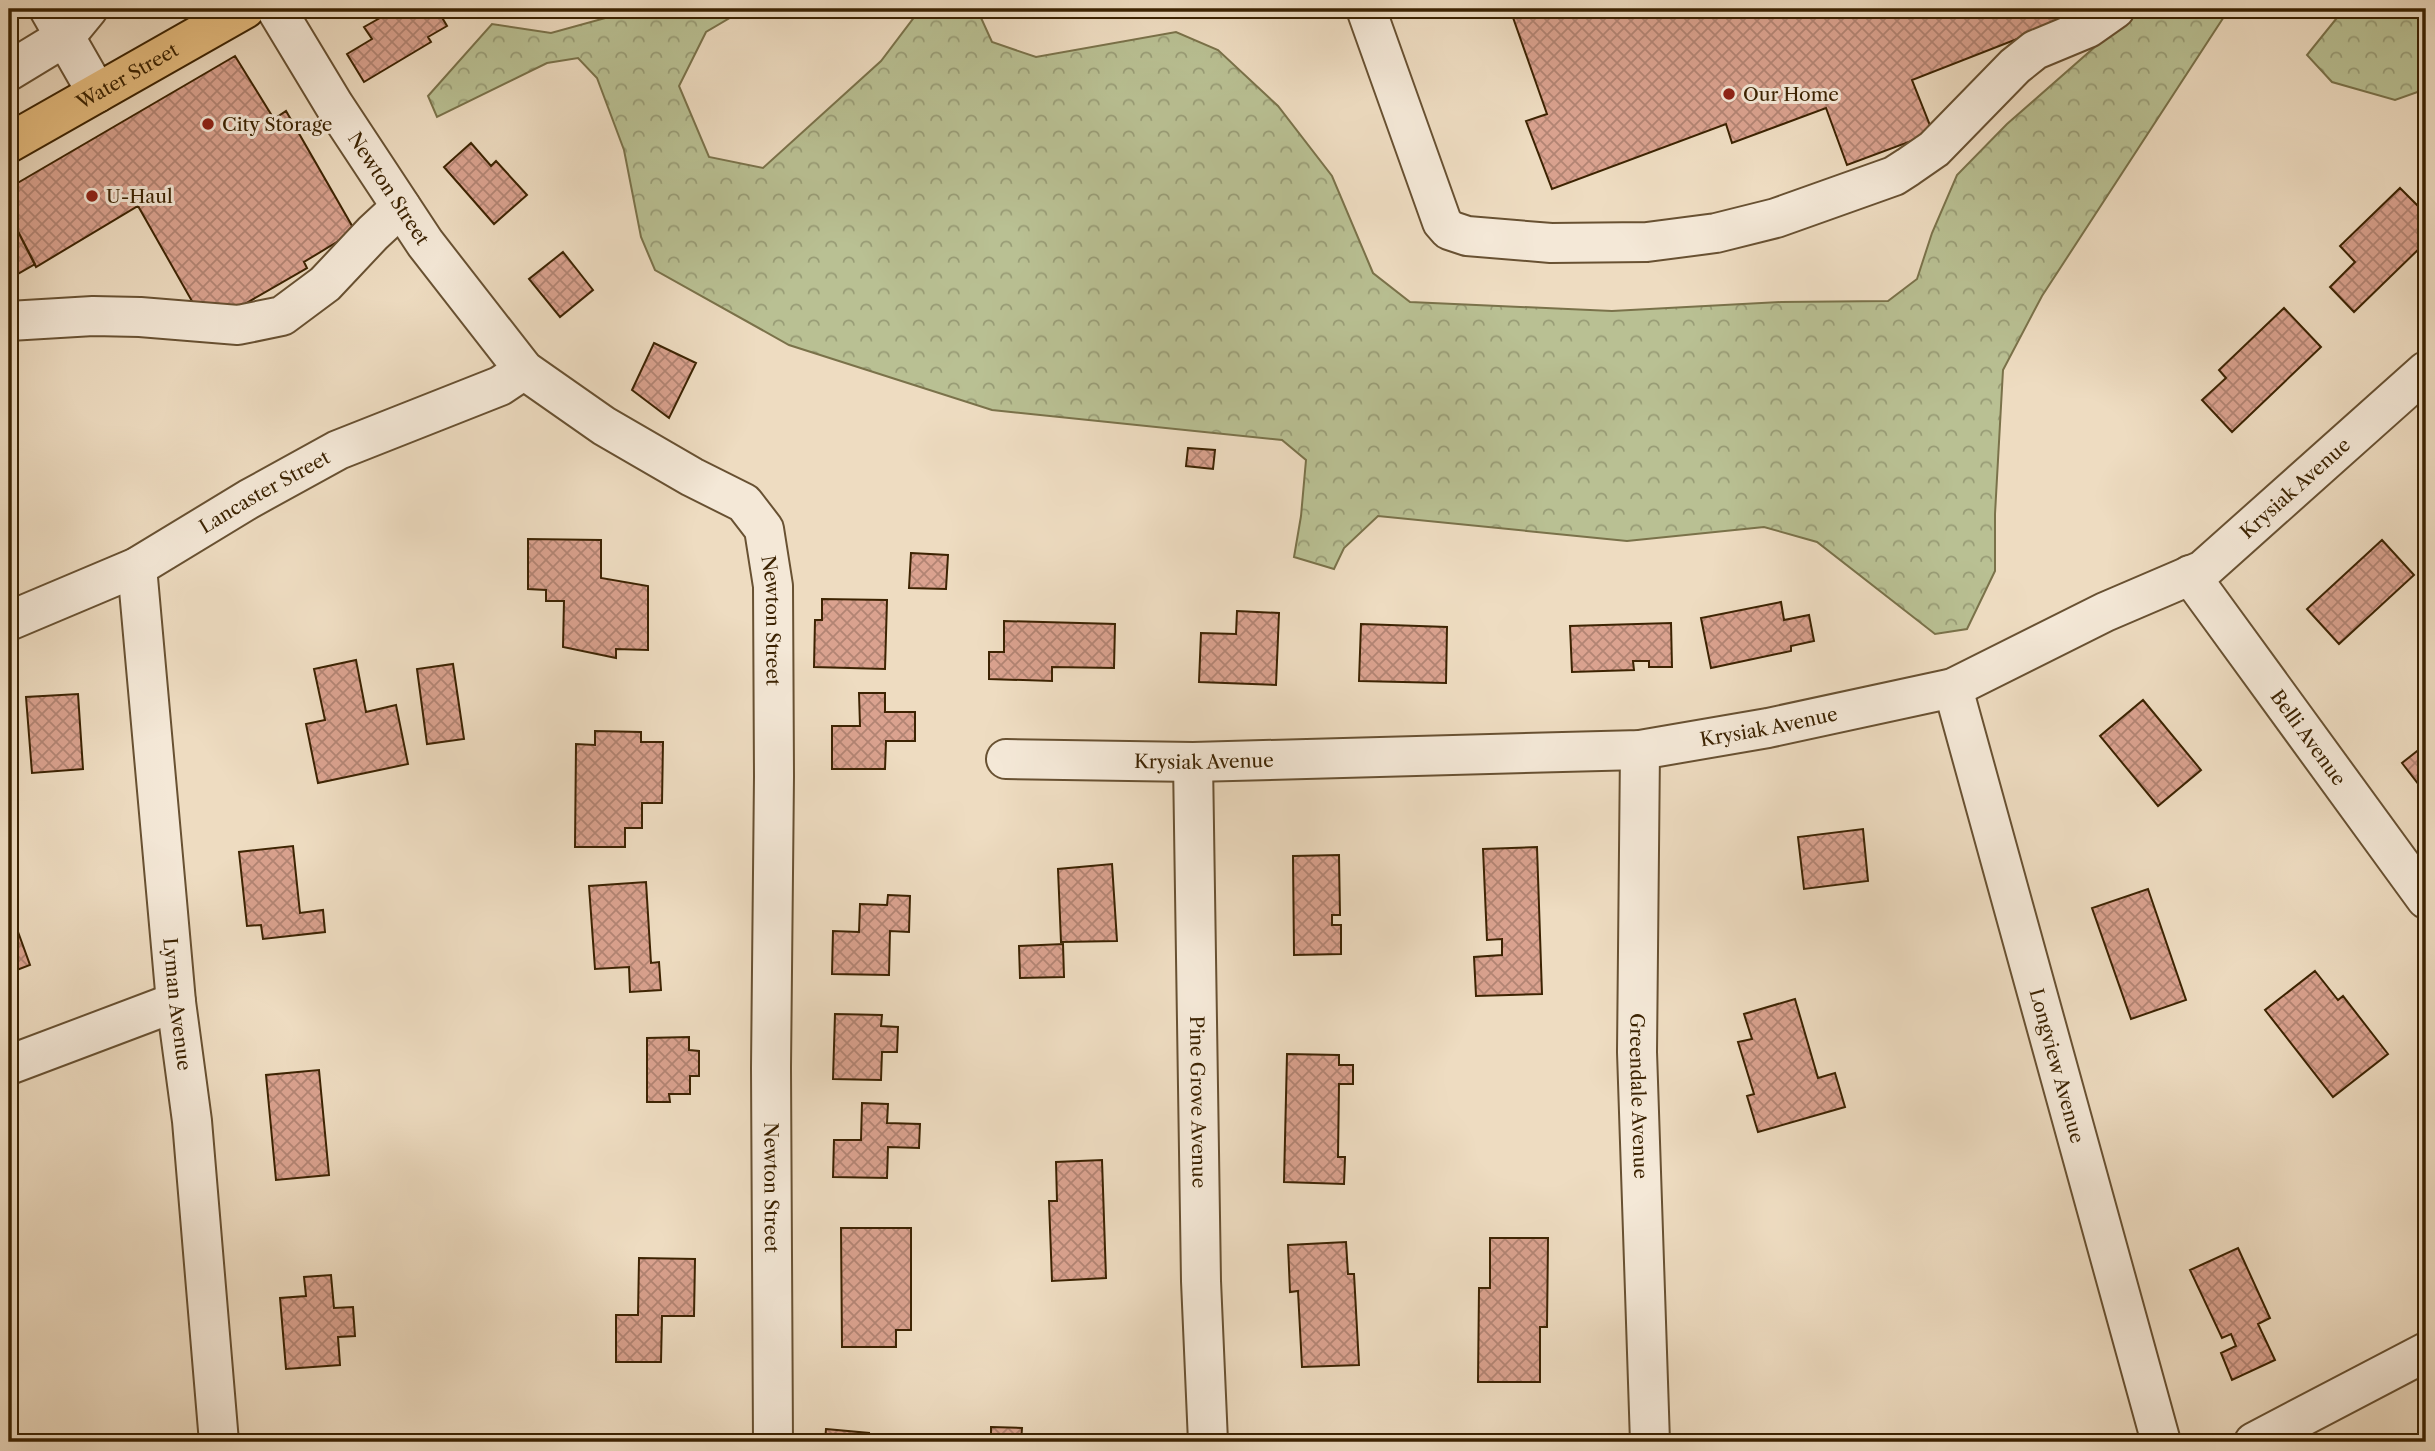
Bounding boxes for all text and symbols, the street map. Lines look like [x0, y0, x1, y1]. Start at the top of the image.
street label: Water Street [72, 38, 182, 114]
place label: Our Home [1743, 83, 1839, 106]
marker: Our Home [1721, 86, 1737, 102]
place label: City Storage [222, 113, 332, 136]
marker: City Storage [200, 116, 216, 132]
street label: Newton Street [343, 128, 435, 249]
place label: U-Haul [106, 185, 173, 208]
marker: U-Haul [84, 188, 100, 204]
street label: Krysiak Avenue [2235, 433, 2355, 543]
street label: Lancaster Street [195, 445, 334, 538]
street label: Newton Street [757, 554, 785, 686]
street label: Belli Avenue [2266, 685, 2351, 790]
street label: Krysiak Avenue [1698, 702, 1840, 751]
street label: Krysiak Avenue [1134, 748, 1274, 774]
street label: Lyman Avenue [159, 937, 197, 1072]
street label: Longview Avenue [2025, 986, 2090, 1146]
street label: Greendale Avenue [1625, 1013, 1653, 1179]
street label: Pine Grove Avenue [1185, 1016, 1211, 1188]
street label: Newton Street [760, 1122, 783, 1253]

